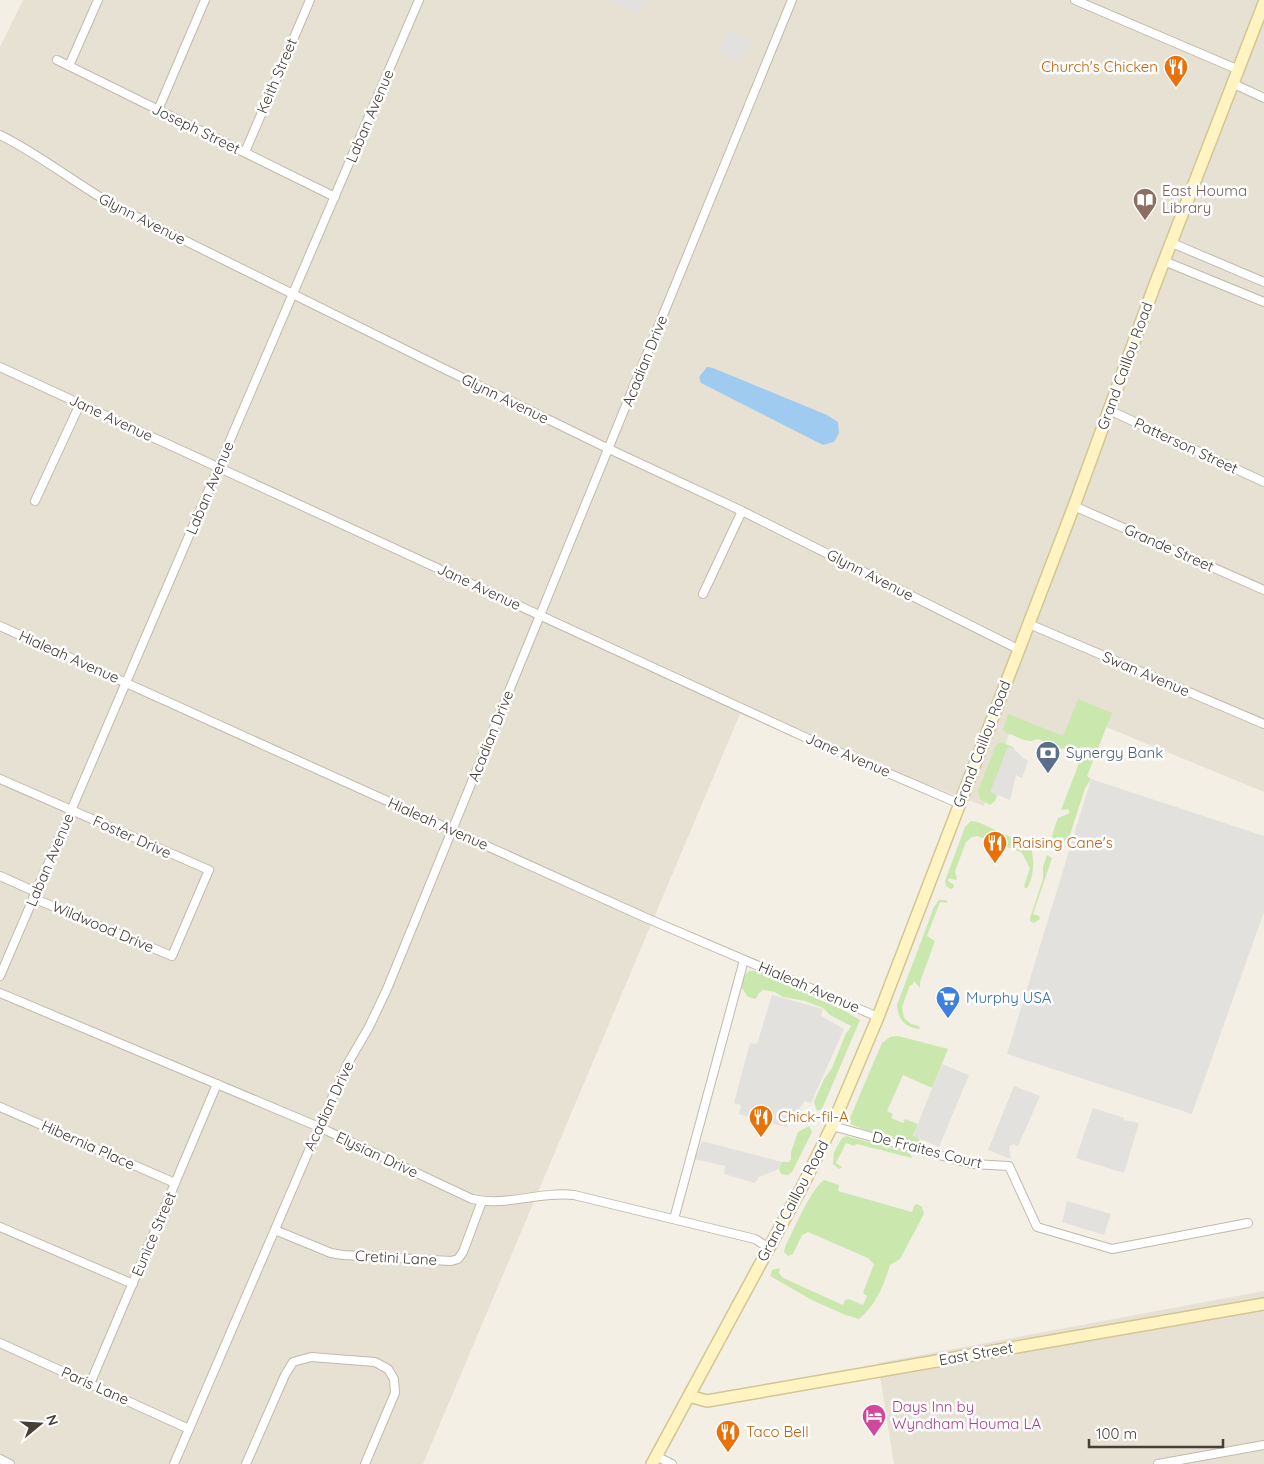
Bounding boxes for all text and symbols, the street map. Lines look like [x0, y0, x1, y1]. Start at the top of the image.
street label: Keith Street [252, 35, 301, 116]
restaurant icon: Church's Chicken [1163, 54, 1189, 88]
place label: Church's Chicken [1041, 57, 1158, 76]
street label: Laban Avenue [341, 66, 398, 165]
street label: Joseph Street [149, 99, 243, 158]
place label: East Houma Library [1162, 181, 1247, 217]
library icon: East Houma Library [1132, 187, 1158, 221]
street label: Glynn Avenue [96, 189, 189, 249]
street label: Grand Caillou Road [1093, 299, 1156, 432]
street label: Acadian Drive [618, 312, 671, 409]
street label: Glynn Avenue [458, 369, 552, 428]
street label: Jane Avenue [66, 390, 156, 445]
street label: Patterson Street [1131, 413, 1241, 478]
street label: Laban Avenue [181, 438, 238, 537]
street label: Grande Street [1121, 519, 1217, 576]
street label: Glynn Avenue [824, 545, 917, 605]
street label: Jane Avenue [434, 559, 524, 614]
street label: Hialeah Avenue [16, 626, 122, 687]
street label: Swan Avenue [1100, 647, 1193, 700]
street label: Grand Caillou Road [949, 678, 1015, 810]
street label: Acadian Drive [464, 687, 517, 784]
street label: Jane Avenue [803, 728, 893, 781]
bank icon: Synergy Bank [1035, 740, 1061, 774]
place label: Synergy Bank [1066, 743, 1163, 762]
street label: Hialeah Avenue [385, 793, 491, 854]
street label: Laban Avenue [21, 810, 78, 909]
street label: Foster Drive [90, 811, 174, 862]
restaurant icon: Raising Cane's [982, 830, 1008, 864]
place label: Raising Cane's [1012, 833, 1113, 852]
street label: Wildwood Drive [49, 897, 157, 957]
street label: Hialeah Avenue [756, 957, 863, 1016]
supermarket icon: Murphy USA [935, 985, 961, 1019]
place label: Murphy USA [966, 988, 1052, 1007]
street label: Acadian Drive [299, 1058, 358, 1154]
restaurant icon: Chick-fil-A [748, 1104, 774, 1138]
place label: Chick-fil-A [778, 1107, 849, 1126]
street label: Hibernia Place [39, 1115, 138, 1174]
street label: Elysian Drive [333, 1127, 421, 1182]
street label: De Fraites Court [870, 1127, 984, 1172]
street label: Grand Caillou Road [753, 1137, 833, 1265]
street label: Eunice Street [127, 1189, 180, 1279]
street label: Cretini Lane [354, 1246, 438, 1269]
street label: East Street [937, 1338, 1014, 1369]
street label: Paris Lane [58, 1362, 132, 1409]
place label: Days Inn by Wyndham Houma LA [892, 1397, 1041, 1433]
north arrow [15, 1399, 65, 1449]
hotel icon: Days Inn by Wyndham Houma LA [861, 1403, 887, 1437]
text: N [42, 1412, 63, 1428]
scale bar [1089, 1416, 1223, 1448]
restaurant icon: Taco Bell [715, 1419, 741, 1453]
place label: Taco Bell [746, 1422, 809, 1441]
text: 100 m [1096, 1424, 1137, 1443]

